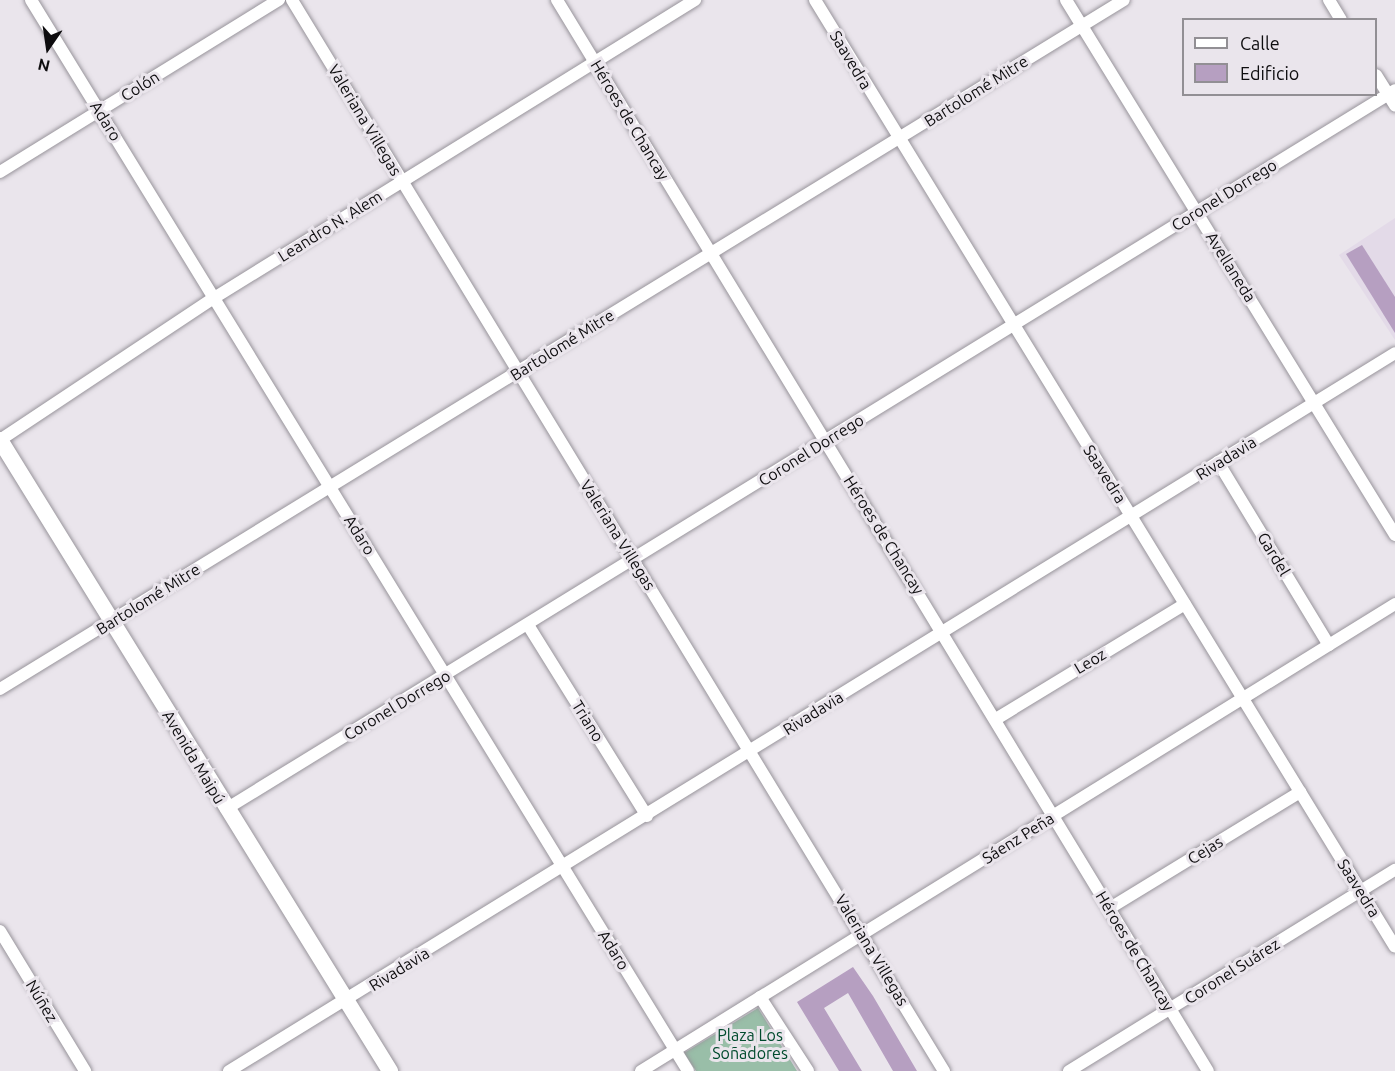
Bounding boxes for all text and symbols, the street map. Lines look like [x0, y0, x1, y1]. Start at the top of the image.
north arrow [18, 18, 78, 78]
legend [1182, 18, 1377, 96]
street label: Saavedra [826, 27, 876, 93]
text: Calle [1240, 33, 1280, 53]
street label: Bartolomé Mitre [921, 51, 1031, 131]
text: N [36, 55, 52, 76]
street label: Héroes de Chancay [587, 57, 673, 183]
street label: Valeriana Villegas [324, 61, 406, 179]
text: Edificio [1240, 63, 1299, 83]
street label: Colón [117, 67, 163, 105]
street label: Adaro [86, 98, 126, 144]
street label: Coronel Dorrego [1168, 155, 1280, 235]
street label: Leandro N. Alem [274, 186, 386, 266]
street label: Avellaneda [1202, 228, 1260, 306]
street label: Bartolomé Mitre [507, 305, 617, 385]
street label: Coronel Dorrego [755, 410, 867, 490]
street label: Rivadavia [1192, 432, 1260, 484]
street label: Saavedra [1080, 441, 1130, 507]
street label: Héroes de Chancay [840, 472, 928, 598]
street label: Valeriana Villegas [576, 476, 660, 594]
street label: Adaro [340, 512, 380, 558]
street label: Gardel [1254, 529, 1294, 579]
street label: Bartolomé Mitre [93, 559, 203, 639]
street label: Leoz [1071, 644, 1109, 678]
street label: Coronel Dorrego [340, 666, 454, 744]
street label: Rivadavia [779, 687, 847, 739]
street label: Triano [568, 697, 608, 745]
street label: Avenida Maipú [159, 707, 229, 807]
street label: Sáenz Peña [979, 808, 1057, 868]
street label: Cejas [1184, 832, 1226, 868]
street label: Saavedra [1334, 855, 1384, 921]
street label: Héroes de Chancay [1092, 888, 1178, 1014]
street label: Valeriana Villegas [831, 891, 913, 1009]
street label: Adaro [594, 927, 634, 973]
street label: Coronel Suárez [1181, 934, 1283, 1008]
street label: Rivadavia [365, 943, 433, 995]
street label: Núñez [22, 976, 62, 1026]
park label: Plaza Los Soñadores [712, 1025, 788, 1063]

